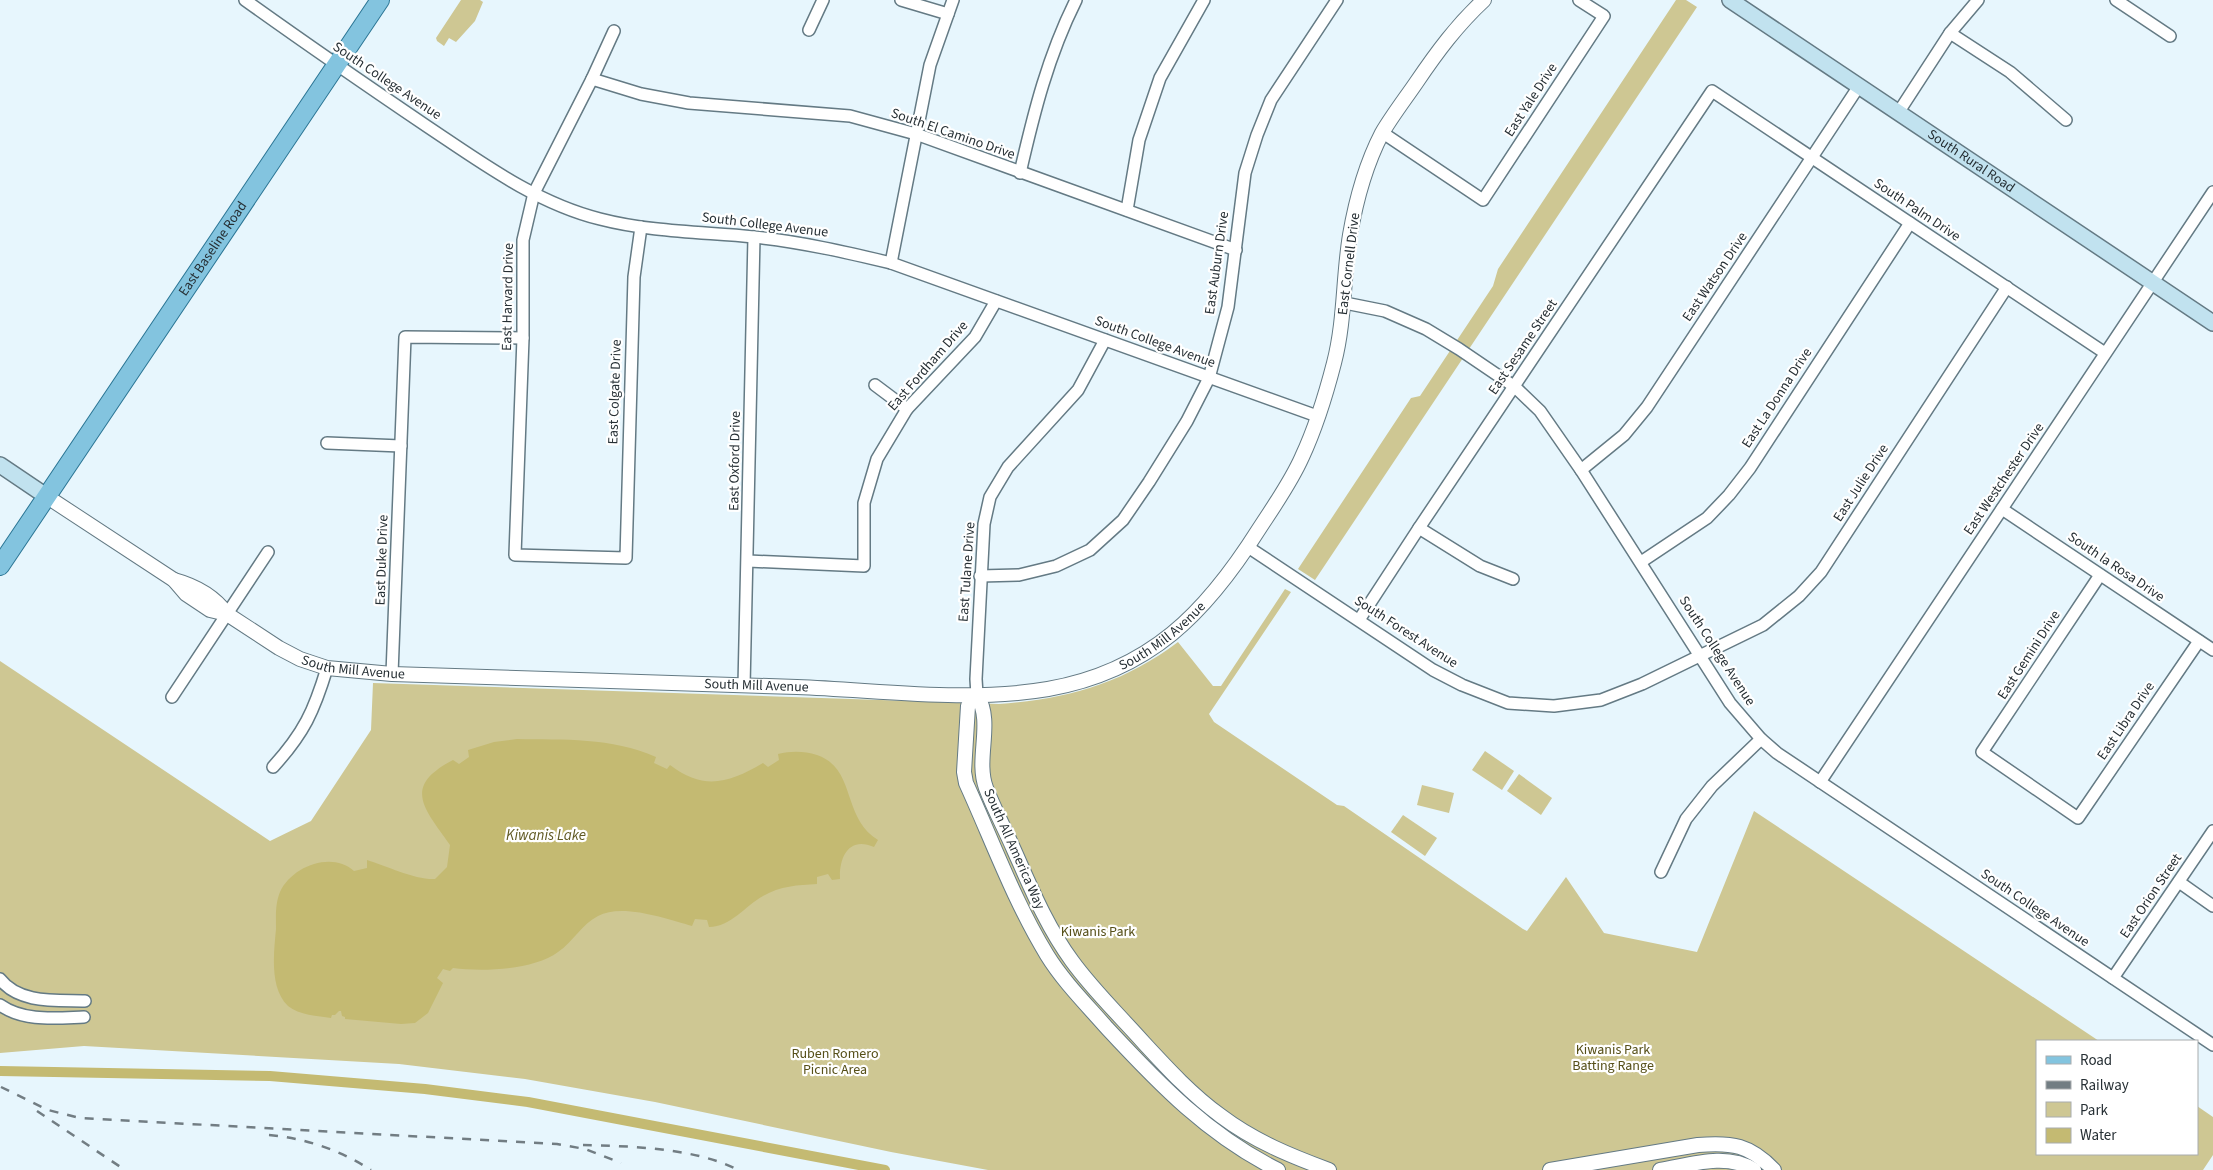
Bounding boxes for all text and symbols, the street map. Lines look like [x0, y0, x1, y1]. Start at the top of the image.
street label: South College Avenue [329, 37, 445, 125]
street label: East Yale Drive [1500, 59, 1562, 141]
street label: South El Camino Drive [888, 103, 1018, 165]
street label: South Rural Road [1923, 125, 2019, 198]
street label: South Palm Drive [1870, 174, 1964, 246]
street label: East Baseline Road [174, 198, 252, 300]
street label: South College Avenue [701, 207, 829, 243]
street label: East Auburn Drive [1200, 210, 1234, 316]
street label: East Cornell Drive [1333, 212, 1365, 316]
street label: East Watson Drive [1678, 228, 1752, 326]
street label: East Harvard Drive [497, 243, 519, 351]
street label: East Sesame Street [1484, 295, 1563, 399]
street label: South College Avenue [1092, 311, 1218, 373]
street label: East Fordham Drive [883, 316, 973, 415]
street label: East Colgate Drive [603, 339, 627, 445]
street label: East La Donna Drive [1737, 344, 1817, 452]
street label: East Oxford Drive [724, 411, 746, 511]
street label: East Westchester Drive [1959, 419, 2049, 539]
street label: East Julie Drive [1828, 440, 1894, 526]
street label: East Duke Drive [370, 514, 394, 606]
street label: East Tulane Drive [954, 521, 980, 623]
street label: South la Rosa Drive [2064, 527, 2168, 607]
street label: South Forest Avenue [1350, 591, 1462, 673]
street label: South College Avenue [1674, 592, 1760, 710]
street label: South Mill Avenue [1116, 597, 1210, 676]
street label: East Gemini Drive [1993, 607, 2065, 703]
street label: South Mill Avenue [299, 650, 405, 684]
street label: South Mill Avenue [704, 674, 809, 697]
street label: East Libra Drive [2092, 678, 2160, 764]
street label: South All America Way [978, 785, 1050, 913]
water label: Kiwanis Lake [506, 825, 586, 846]
street label: East Orion Street [2115, 849, 2187, 942]
street label: South College Avenue [1977, 864, 2093, 952]
park label: Kiwanis Park [1061, 922, 1135, 942]
park label: Kiwanis Park Batting Range [1572, 1040, 1654, 1076]
legend [2036, 1040, 2198, 1155]
park label: Ruben Romero Picnic Area [792, 1044, 879, 1080]
text: Road [2080, 1050, 2112, 1071]
text: Railway [2080, 1075, 2129, 1096]
text: Park [2080, 1100, 2109, 1121]
text: Water [2080, 1125, 2117, 1146]

